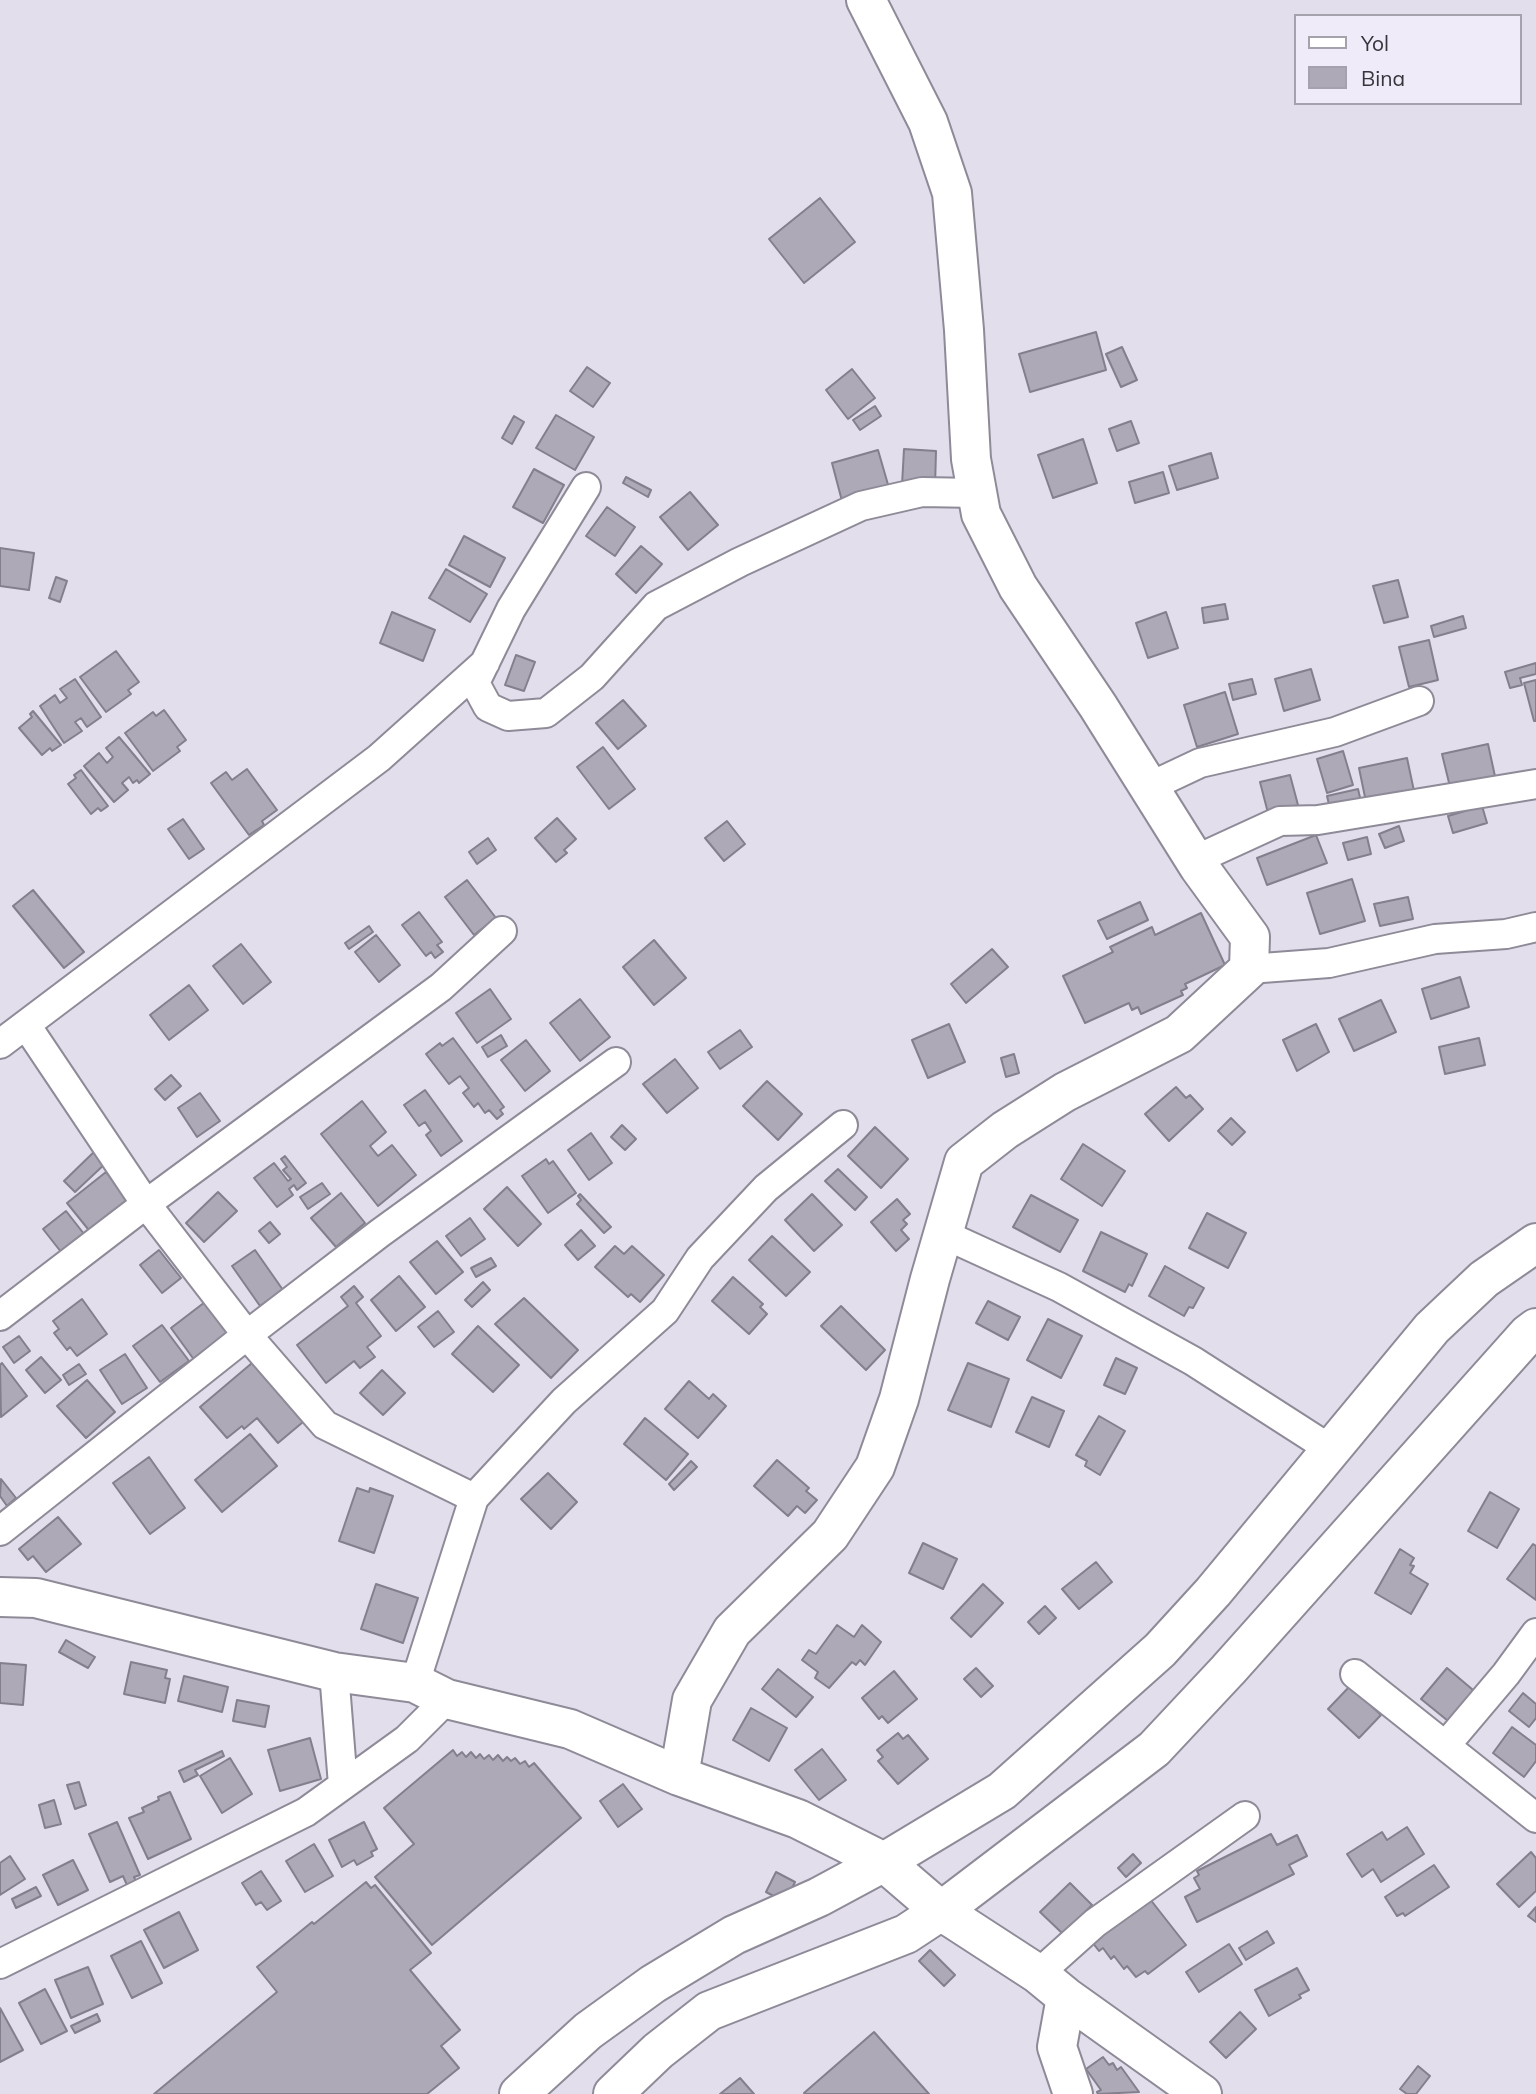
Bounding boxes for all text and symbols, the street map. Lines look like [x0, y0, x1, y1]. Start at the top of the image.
legend [1294, 14, 1522, 105]
text: Yol [1361, 30, 1389, 56]
text: Bina [1361, 65, 1405, 91]

